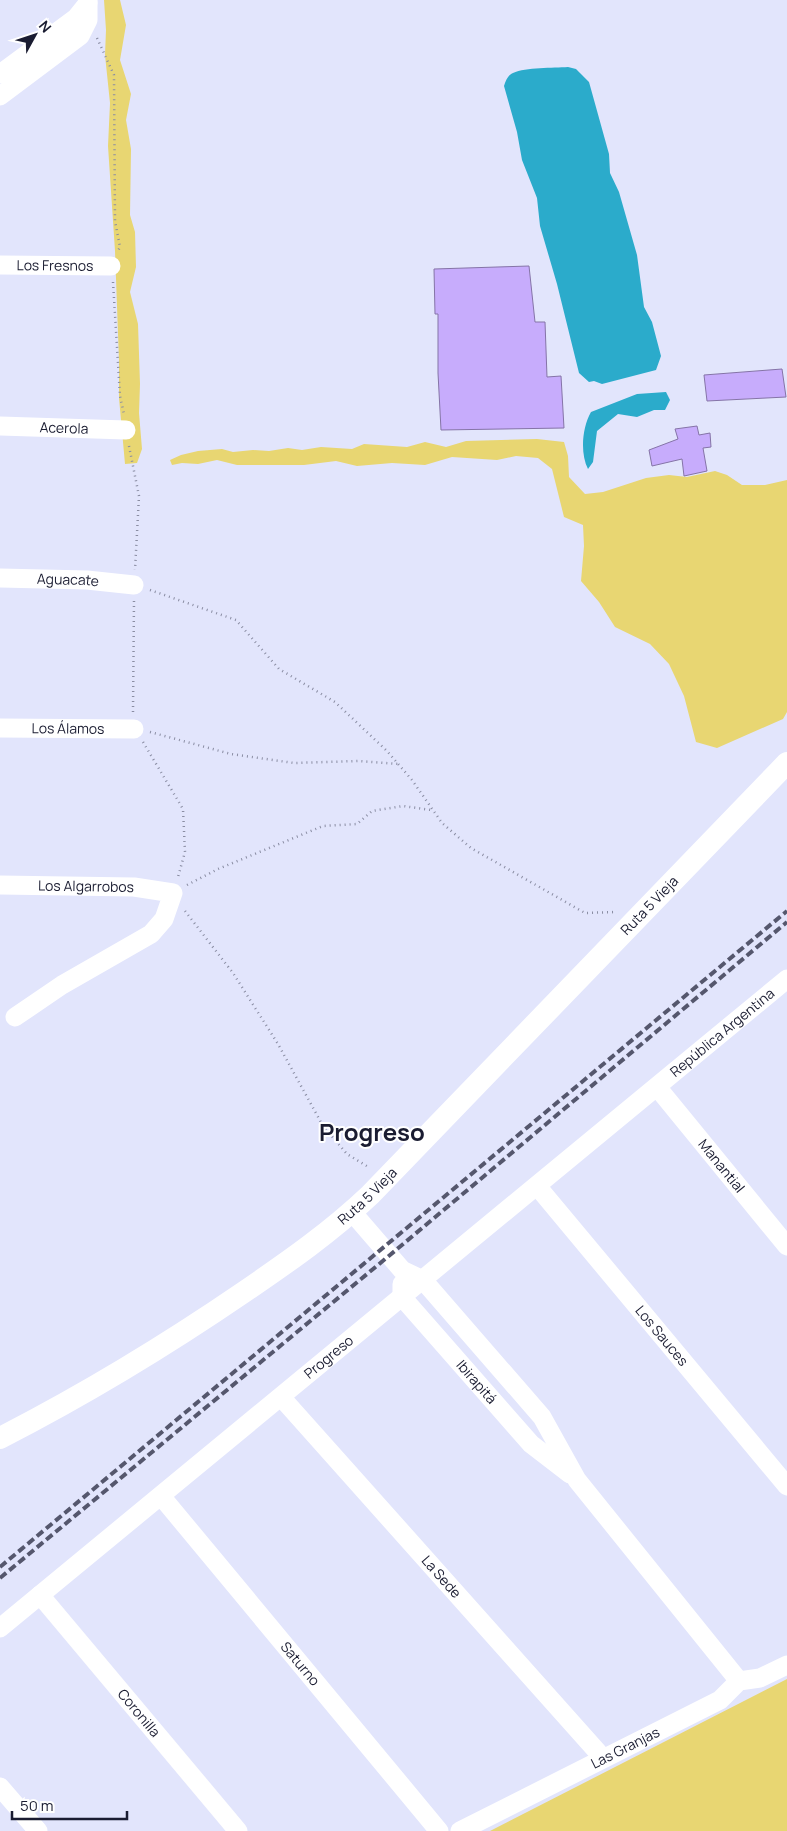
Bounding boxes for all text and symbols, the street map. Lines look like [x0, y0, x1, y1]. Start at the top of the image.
north arrow [10, 10, 60, 60]
text: N [35, 16, 56, 36]
street label: Los Fresnos [16, 255, 94, 275]
street label: Acerola [39, 417, 89, 438]
street label: Aguacate [37, 569, 100, 590]
street label: Los Álamos [31, 718, 105, 738]
street label: Ruta 5 Vieja [616, 872, 682, 939]
street label: Los Algarrobos [38, 876, 134, 896]
street label: República Argentina [666, 983, 778, 1081]
district label: Progreso [319, 1115, 425, 1148]
street label: Manantial [694, 1135, 750, 1196]
street label: Ruta 5 Vieja [333, 1163, 401, 1229]
street label: Los Sauces [631, 1301, 693, 1370]
street label: Progreso [300, 1331, 357, 1383]
street label: Ibirapitá [452, 1356, 501, 1408]
street label: La Sede [418, 1551, 466, 1602]
street label: Saturno [277, 1637, 325, 1690]
street label: Coronilla [114, 1685, 165, 1741]
street label: Las Granjas [587, 1722, 663, 1773]
scale bar [12, 1788, 128, 1820]
text: 50 m [20, 1795, 54, 1816]

